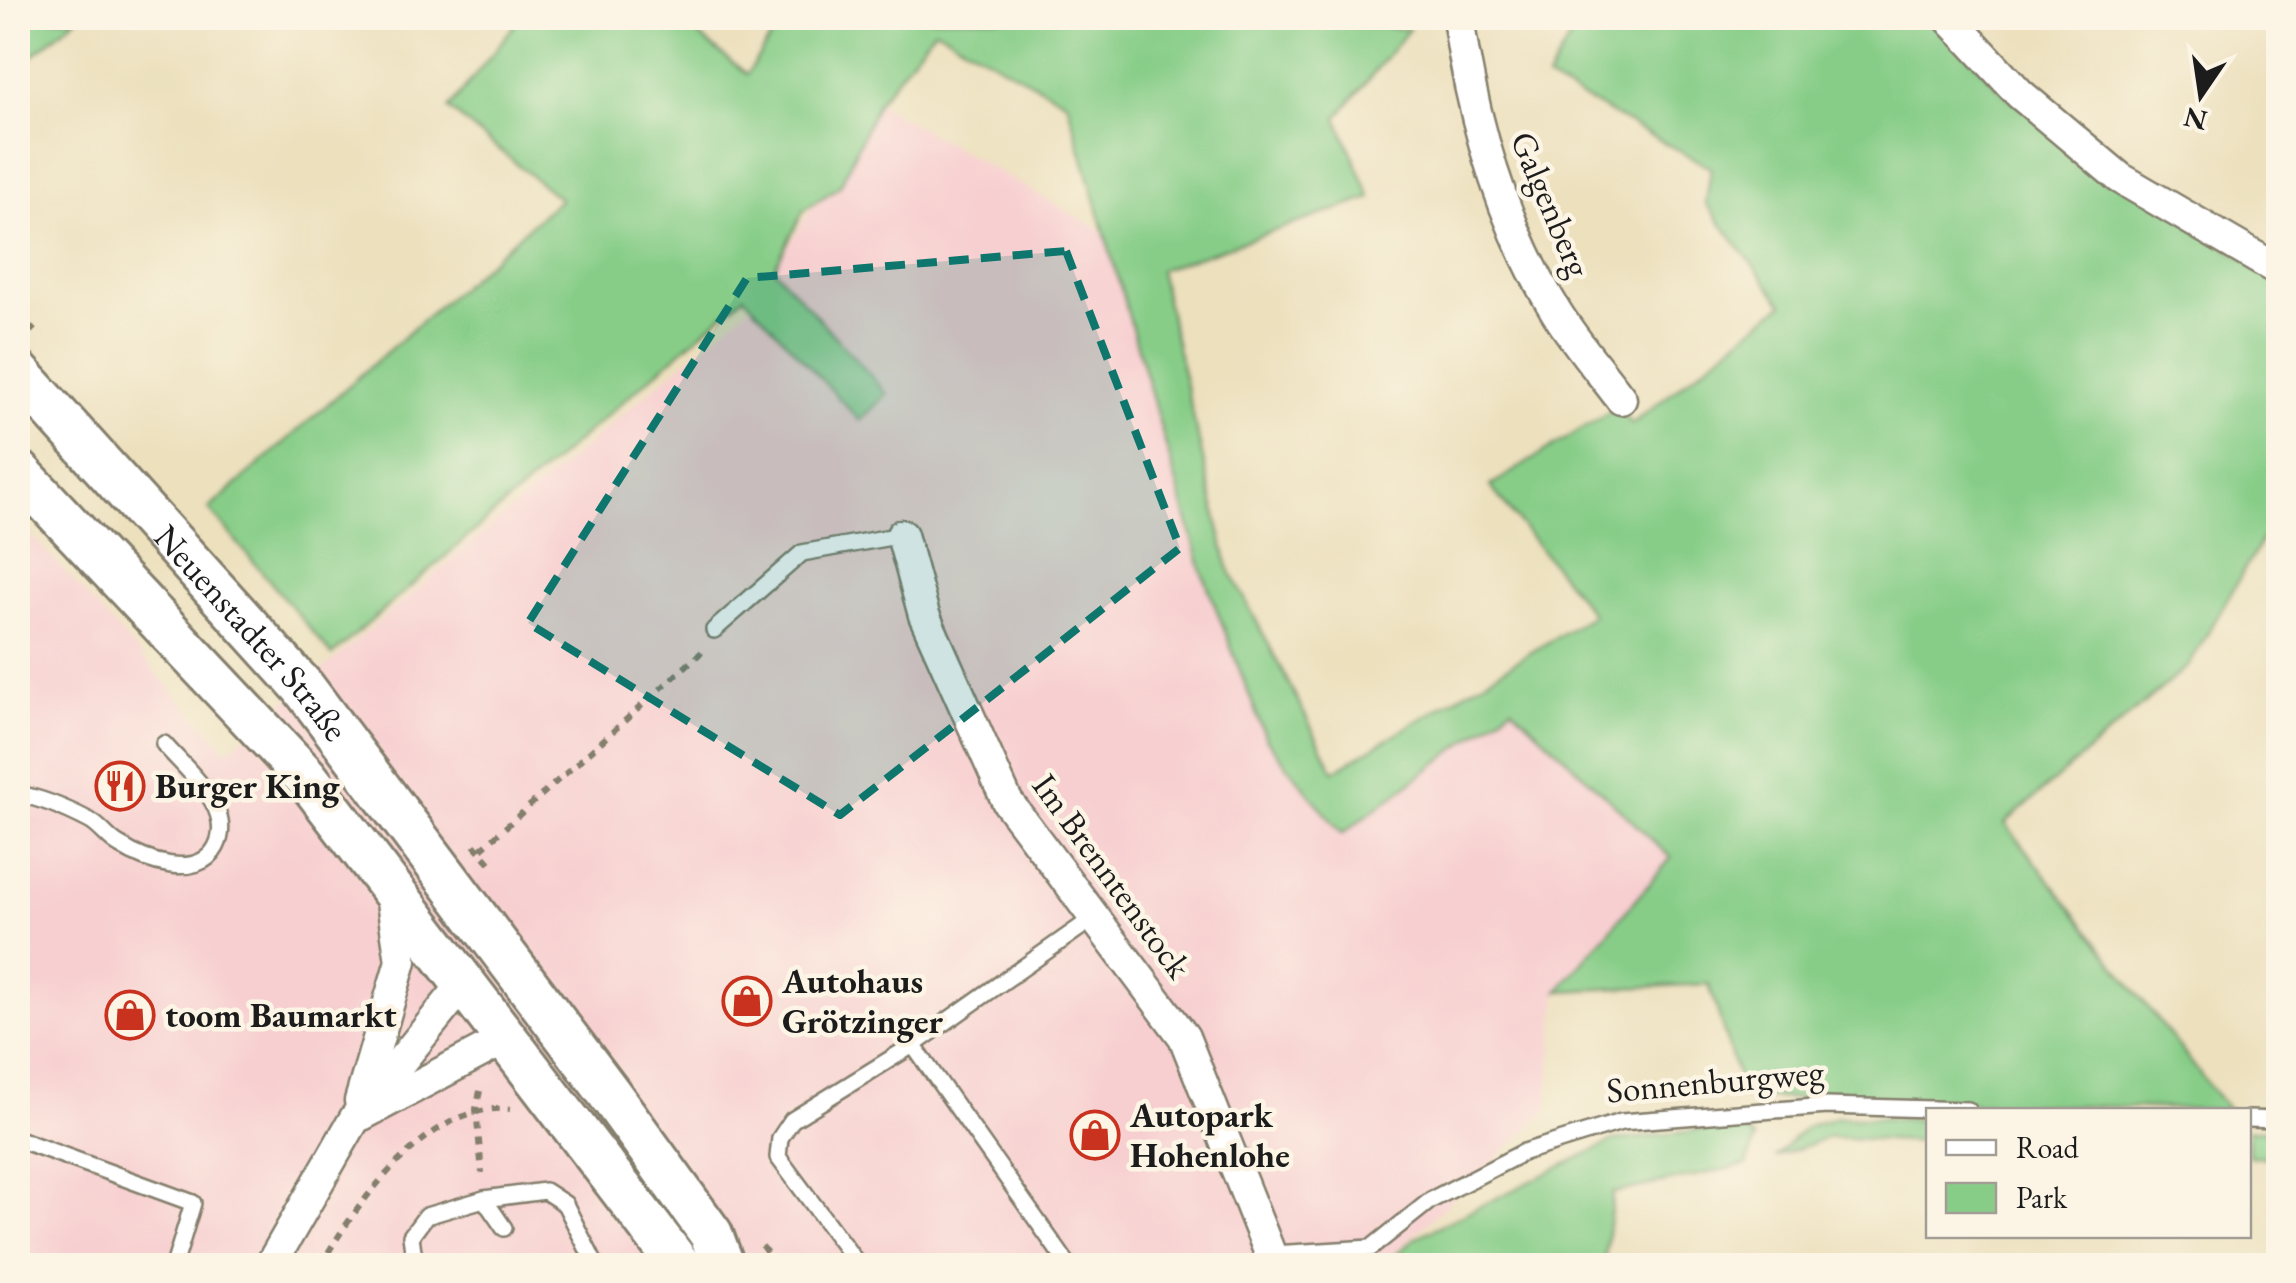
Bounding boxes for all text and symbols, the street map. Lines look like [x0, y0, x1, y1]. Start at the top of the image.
north arrow [2151, 45, 2251, 145]
text: N [2180, 99, 2210, 139]
street label: Galgenberg [1501, 124, 1603, 284]
street label: Neuenstadter Straße [145, 515, 359, 750]
restaurant icon: Burger King [94, 760, 146, 812]
place label: Burger King [155, 763, 340, 808]
street label: Im Brenntenstock [1023, 764, 1202, 987]
place label: Autohaus Grötzinger [781, 958, 943, 1043]
shop icon: Autohaus Grötzinger [721, 975, 773, 1027]
shop icon: toom Baumarkt [104, 989, 156, 1041]
place label: toom Baumarkt [165, 992, 397, 1037]
street label: Sonnenburgweg [1604, 1049, 1826, 1112]
place label: Autopark Hohenlohe [1129, 1092, 1290, 1177]
legend [1926, 1108, 2251, 1238]
shop icon: Autopark Hohenlohe [1069, 1109, 1121, 1161]
text: Road [2016, 1128, 2080, 1167]
text: Park [2016, 1178, 2068, 1217]

